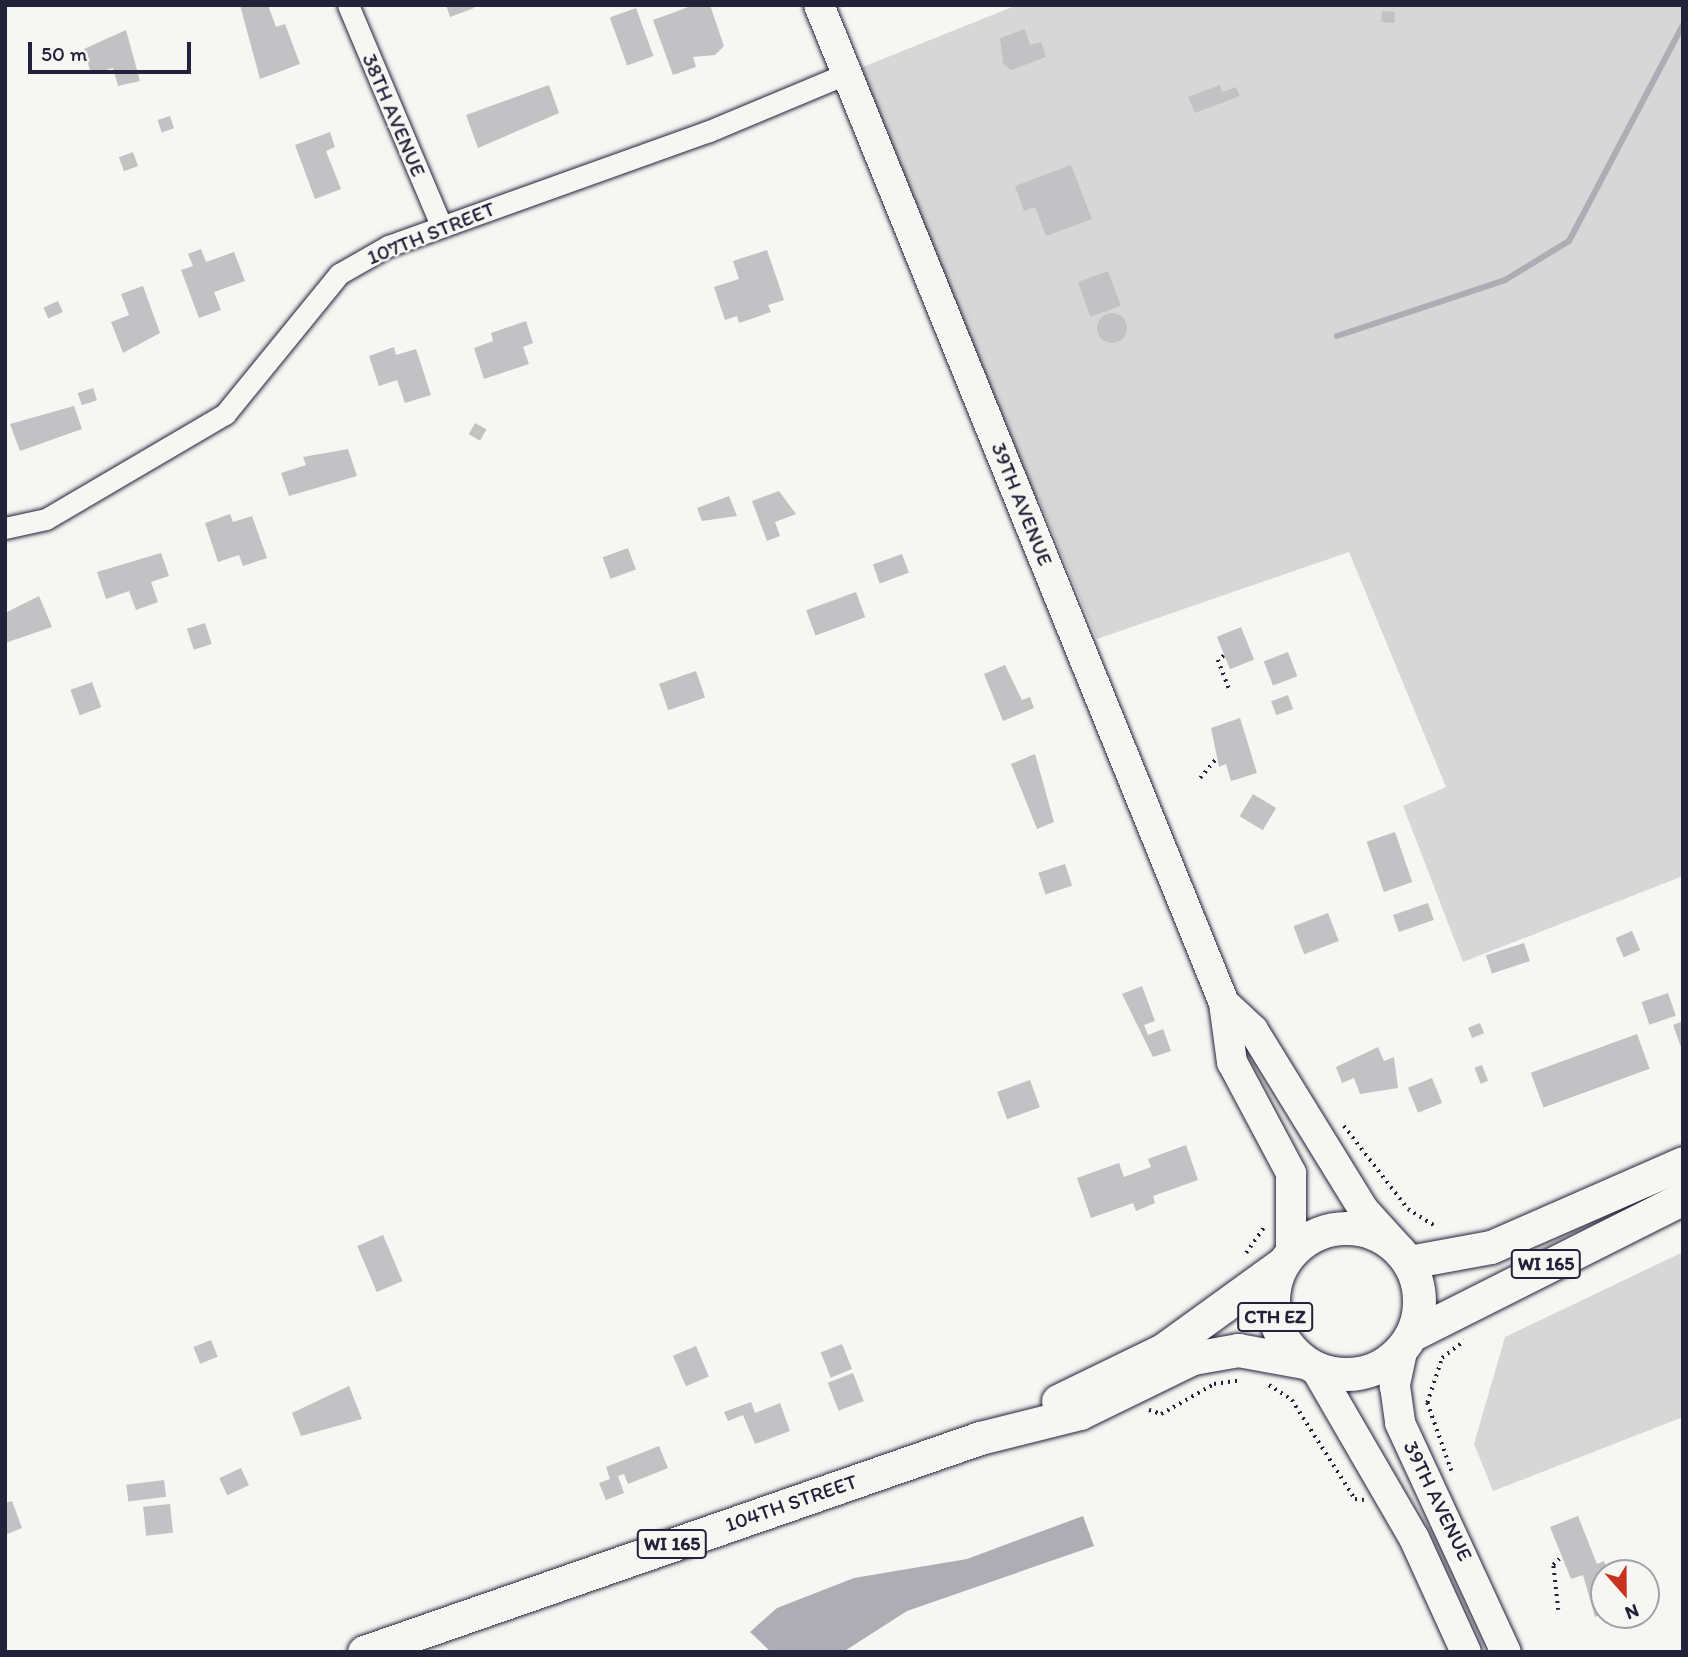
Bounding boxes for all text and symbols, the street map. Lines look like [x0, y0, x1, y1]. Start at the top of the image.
scale bar [32, 28, 194, 72]
text: 50 m [41, 41, 87, 66]
street label: 38TH AVENUE [357, 50, 431, 180]
street label: 107TH STREET [363, 196, 499, 270]
street label: 39TH AVENUE [986, 439, 1058, 569]
road number: WI 165 [1509, 1248, 1583, 1280]
road number: CTH EZ [1236, 1302, 1314, 1332]
street label: 39TH AVENUE [1398, 1437, 1478, 1565]
street label: 104TH STREET [722, 1469, 860, 1537]
road number: WI 165 [635, 1528, 709, 1560]
north arrow [1590, 1559, 1660, 1629]
text: N [1622, 1599, 1642, 1625]

